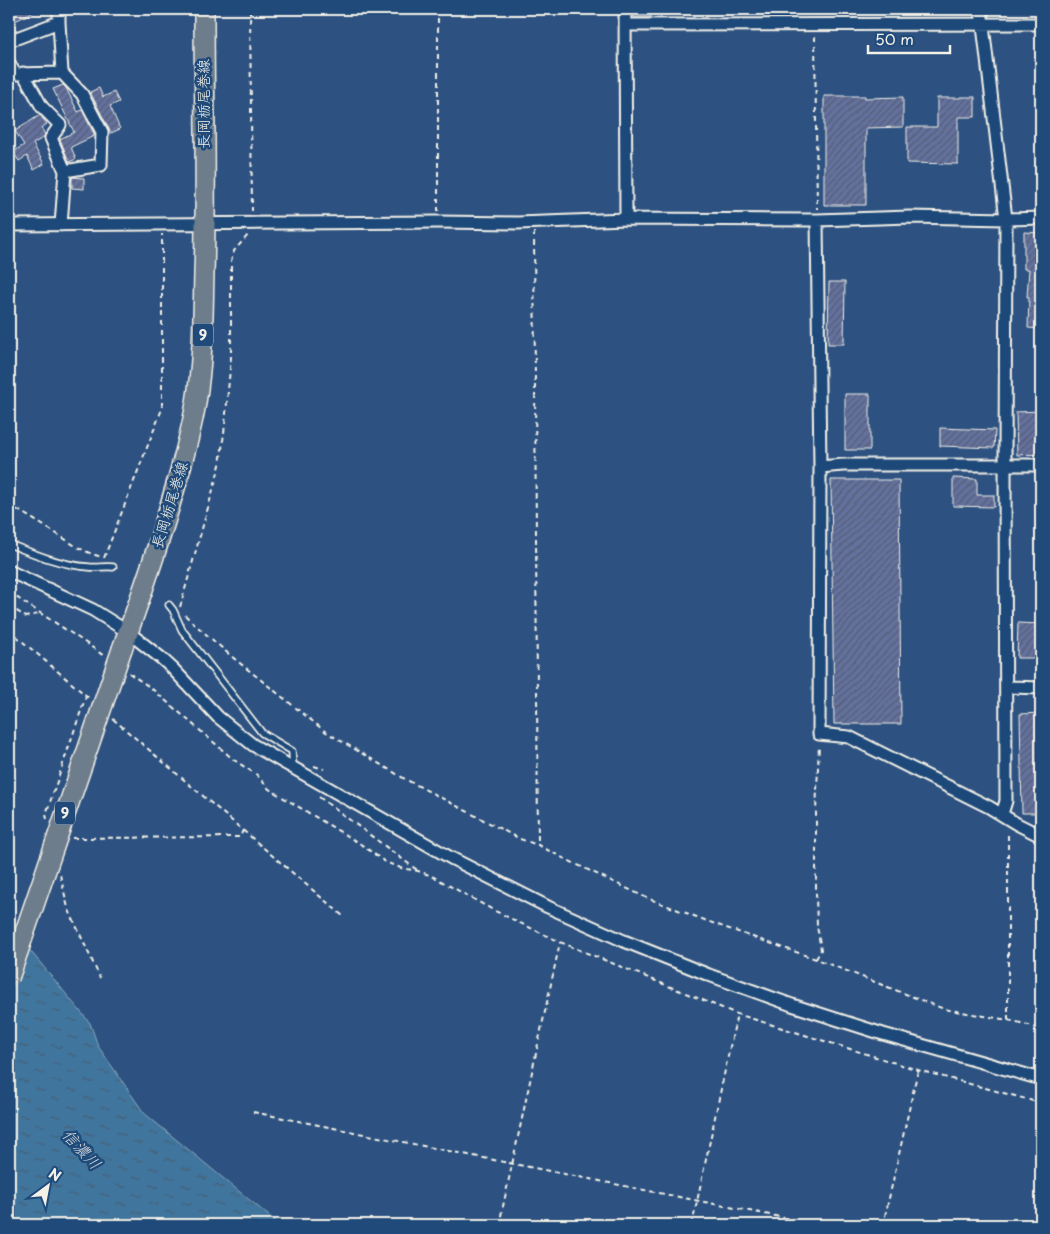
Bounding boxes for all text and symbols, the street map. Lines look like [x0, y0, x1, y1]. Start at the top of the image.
scale bar [868, 22, 950, 54]
text: 50 m [875, 27, 914, 50]
street label: 長岡栃尾巻線 [191, 59, 214, 149]
road number: 9 [193, 324, 213, 346]
street label: 長岡栃尾巻線 [144, 458, 193, 551]
road number: 9 [55, 801, 75, 824]
water label: 信濃川 [58, 1123, 108, 1174]
north arrow [22, 1162, 72, 1212]
text: N [45, 1163, 65, 1186]

